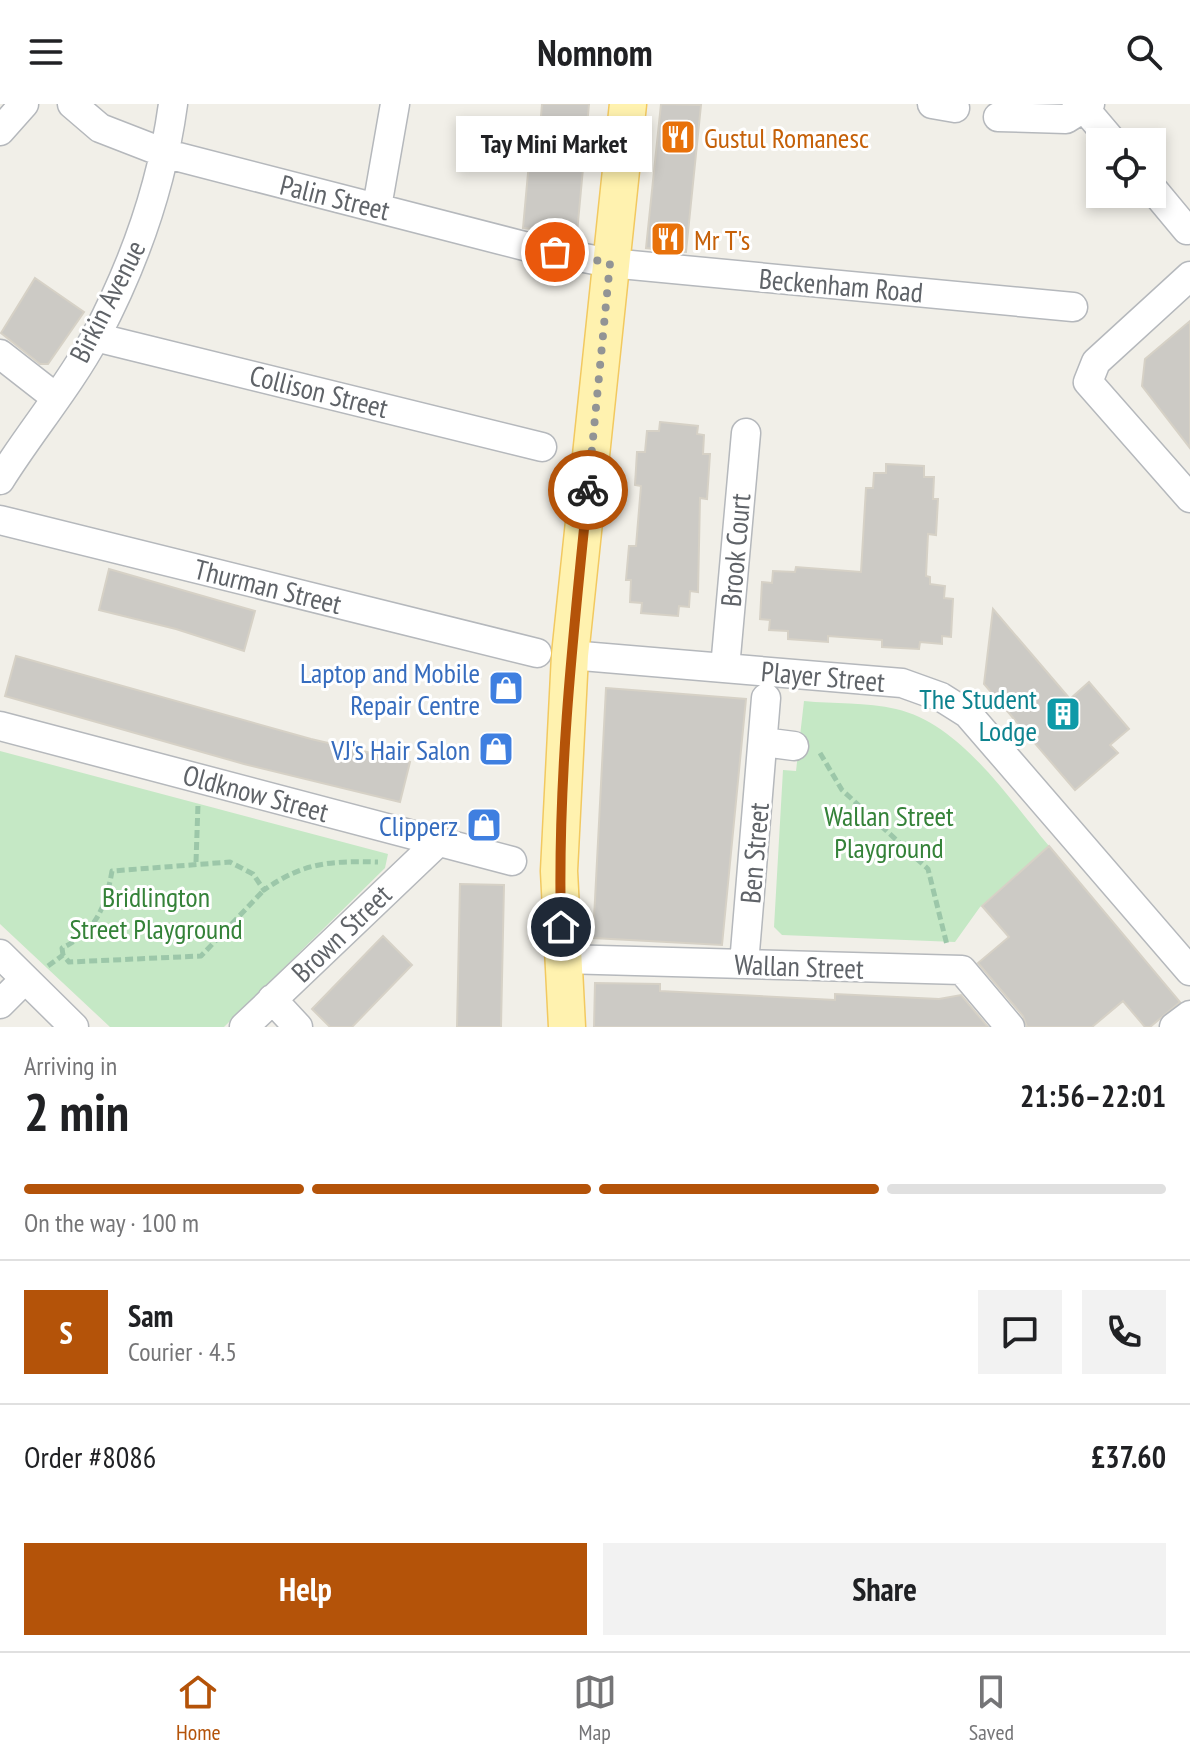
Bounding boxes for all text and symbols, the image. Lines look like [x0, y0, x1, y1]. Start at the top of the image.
text: Nomnom [537, 29, 653, 76]
icon: menu [24, 30, 68, 74]
icon: search [1122, 30, 1166, 74]
callout: Tay Mini Market [457, 116, 653, 172]
restaurant icon: Gustul Romanesc [659, 118, 697, 156]
place label: Gustul Romanesc [704, 119, 869, 156]
text: Tay Mini Market [481, 127, 627, 160]
map controls [1086, 128, 1166, 208]
button: locate [1086, 128, 1166, 208]
street label: Palin Street [276, 166, 394, 229]
pin [521, 218, 589, 286]
restaurant icon: Mr T's [649, 220, 687, 258]
place label: Mr T's [694, 221, 750, 258]
icon: bag [533, 230, 577, 274]
street label: Birkin Avenue [61, 234, 153, 368]
street label: Beckenham Road [758, 259, 924, 311]
street label: Collison Street [246, 356, 392, 426]
courier [548, 450, 628, 530]
icon: bike [566, 468, 610, 512]
street label: Brook Court [712, 492, 758, 608]
street label: Thurman Street [191, 550, 346, 622]
street label: Player Street [760, 652, 887, 700]
place label: Laptop and Mobile Repair Centre [300, 654, 480, 723]
shop icon: Laptop and Mobile Repair Centre [487, 669, 525, 707]
place label: The Student Lodge [919, 680, 1037, 749]
building icon: The Student Lodge [1044, 695, 1082, 733]
shop icon: VJ's Hair Salon [477, 730, 515, 768]
place label: VJ's Hair Salon [330, 731, 470, 768]
street label: Oldknow Street [179, 756, 333, 830]
park label: Wallan Street Playground [824, 797, 954, 866]
street label: Ben Street [731, 801, 777, 905]
shop icon: Clipperz [465, 806, 503, 844]
place label: Clipperz [379, 807, 458, 844]
street label: Brown Street [283, 876, 399, 990]
park label: Bridlington Street Playground [69, 878, 243, 947]
pin [527, 893, 595, 961]
icon: home [539, 905, 583, 949]
street label: Wallan Street [734, 945, 865, 987]
text: Arriving in [24, 1049, 117, 1082]
text: 21:56–22:01 [1020, 1076, 1166, 1115]
text: 2 min [24, 1078, 129, 1145]
text: On the way · 100 m [24, 1206, 199, 1239]
button: chat [978, 1290, 1062, 1374]
button: phone [1082, 1290, 1166, 1374]
text: Sam [128, 1296, 173, 1335]
text: S [59, 1313, 73, 1352]
text: Courier · 4.5 [128, 1335, 237, 1368]
text: Order #8086 [24, 1437, 156, 1476]
text: £37.60 [1091, 1437, 1166, 1476]
button: Help [24, 1543, 587, 1635]
button: Share [603, 1543, 1166, 1635]
tab: Home [176, 1670, 221, 1746]
tab: Map [573, 1670, 617, 1746]
tab: Saved [969, 1670, 1014, 1746]

